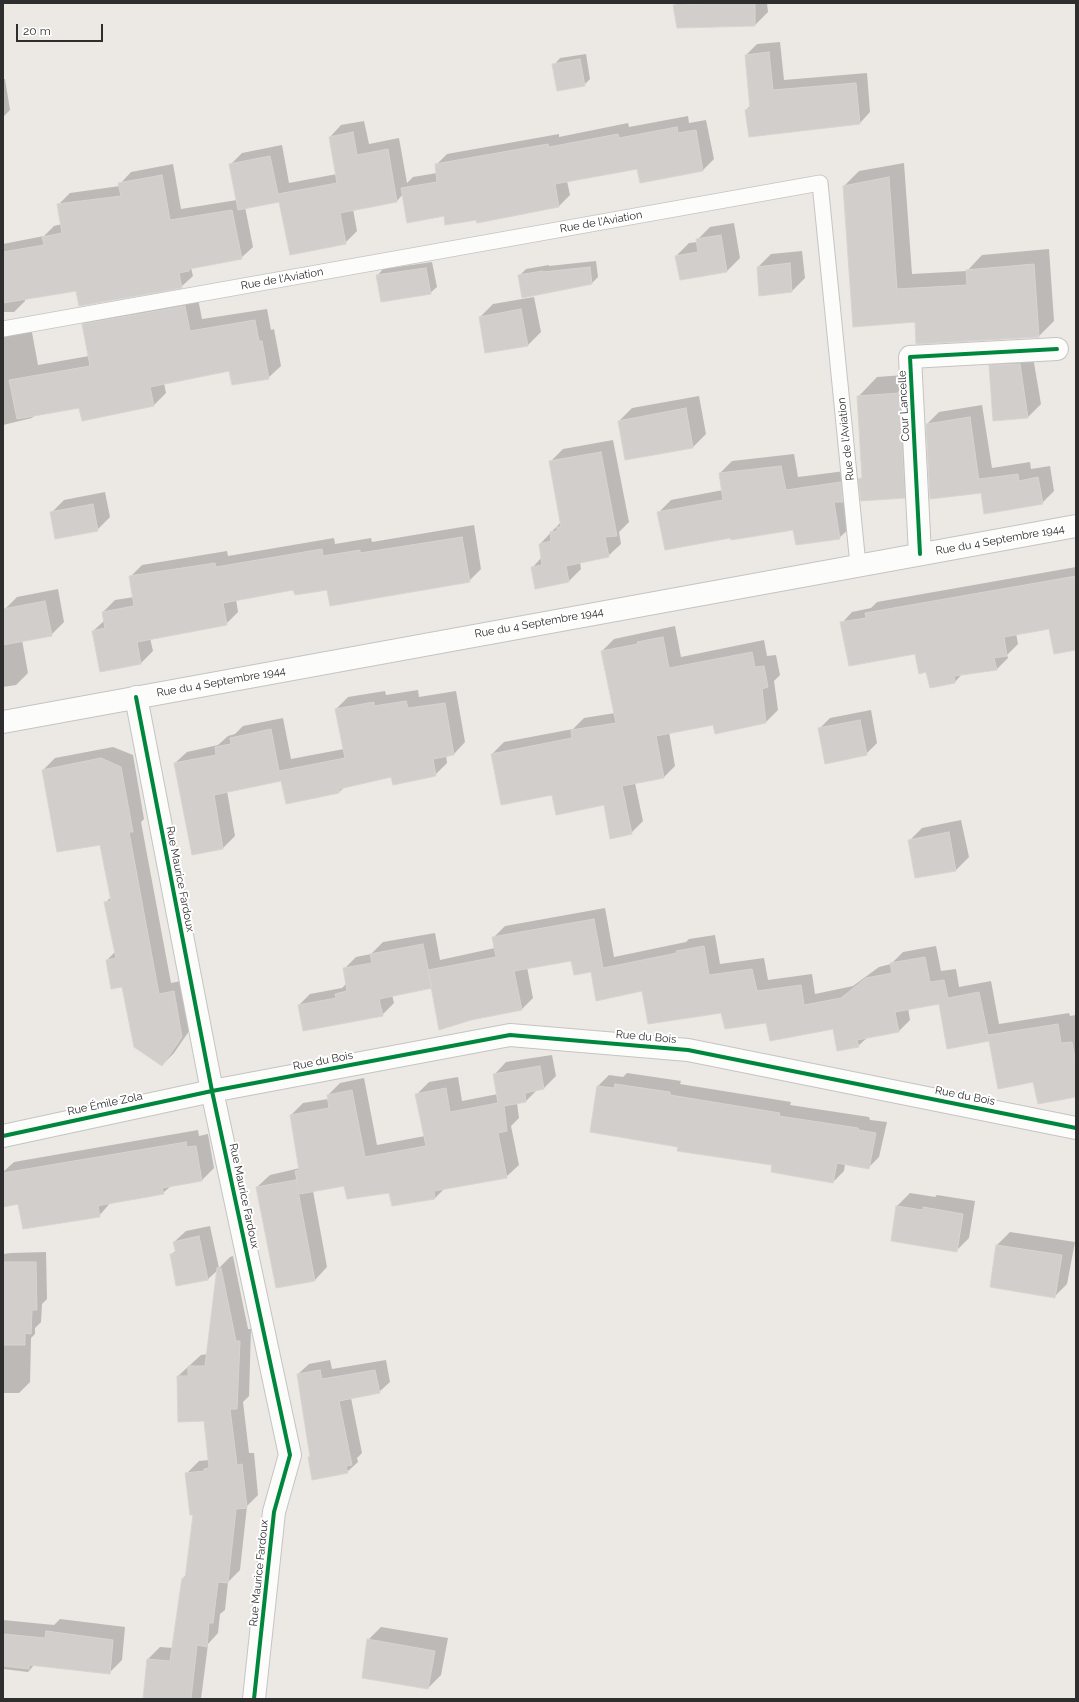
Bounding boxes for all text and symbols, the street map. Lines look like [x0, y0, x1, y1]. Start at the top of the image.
scale bar [18, 16, 105, 42]
text: 20 m [23, 24, 51, 38]
street label: Rue de l'Aviation [559, 208, 643, 236]
street label: Rue de l'Aviation [240, 265, 324, 293]
street label: Cour Lancelle [896, 370, 912, 442]
street label: Rue de l'Aviation [835, 397, 857, 481]
street label: Rue du 4 Septembre 1944 [934, 522, 1066, 558]
street label: Rue du 4 Septembre 1944 [473, 605, 605, 641]
street label: Rue du 4 Septembre 1944 [155, 664, 287, 700]
street label: Rue Maurice Fardoux [163, 825, 197, 933]
street label: Rue du Bois [615, 1028, 677, 1046]
street label: Rue du Bois [292, 1049, 354, 1073]
street label: Rue du Bois [934, 1084, 996, 1108]
street label: Rue Émile Zola [66, 1090, 144, 1118]
street label: Rue Maurice Fardoux [226, 1142, 262, 1250]
street label: Rue Maurice Fardoux [247, 1519, 271, 1627]

